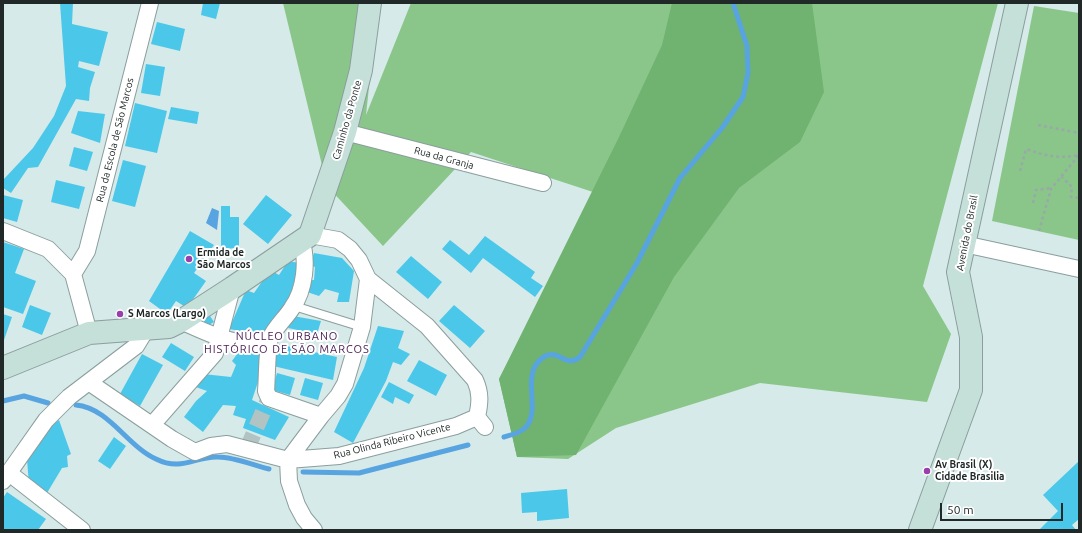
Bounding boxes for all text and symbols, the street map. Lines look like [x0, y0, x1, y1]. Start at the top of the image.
street label: Rua da Escola de São Marcos [94, 77, 136, 203]
street label: Caminho da Ponte [330, 79, 364, 161]
street label: Rua da Granja [413, 144, 475, 172]
street label: Avenida do Brasil [954, 194, 980, 272]
place label: Ermida de São Marcos [197, 247, 250, 270]
marker: Ermida de São Marcos [184, 254, 194, 264]
place label: S Marcos (Largo) [128, 308, 206, 320]
marker: S Marcos (Largo) [115, 309, 125, 319]
district label: NÚCLEO URBANO HISTÓRICO DE SÃO MARCOS [204, 329, 370, 355]
street label: Rua Olinda Ribeiro Vicente [332, 421, 452, 461]
place label: Av Brasil (X) Cidade Brasilia [935, 459, 1005, 482]
marker: Av Brasil (X) Cidade Brasilia [922, 466, 932, 476]
scale bar [942, 495, 1065, 521]
text: 50 m [947, 503, 974, 516]

